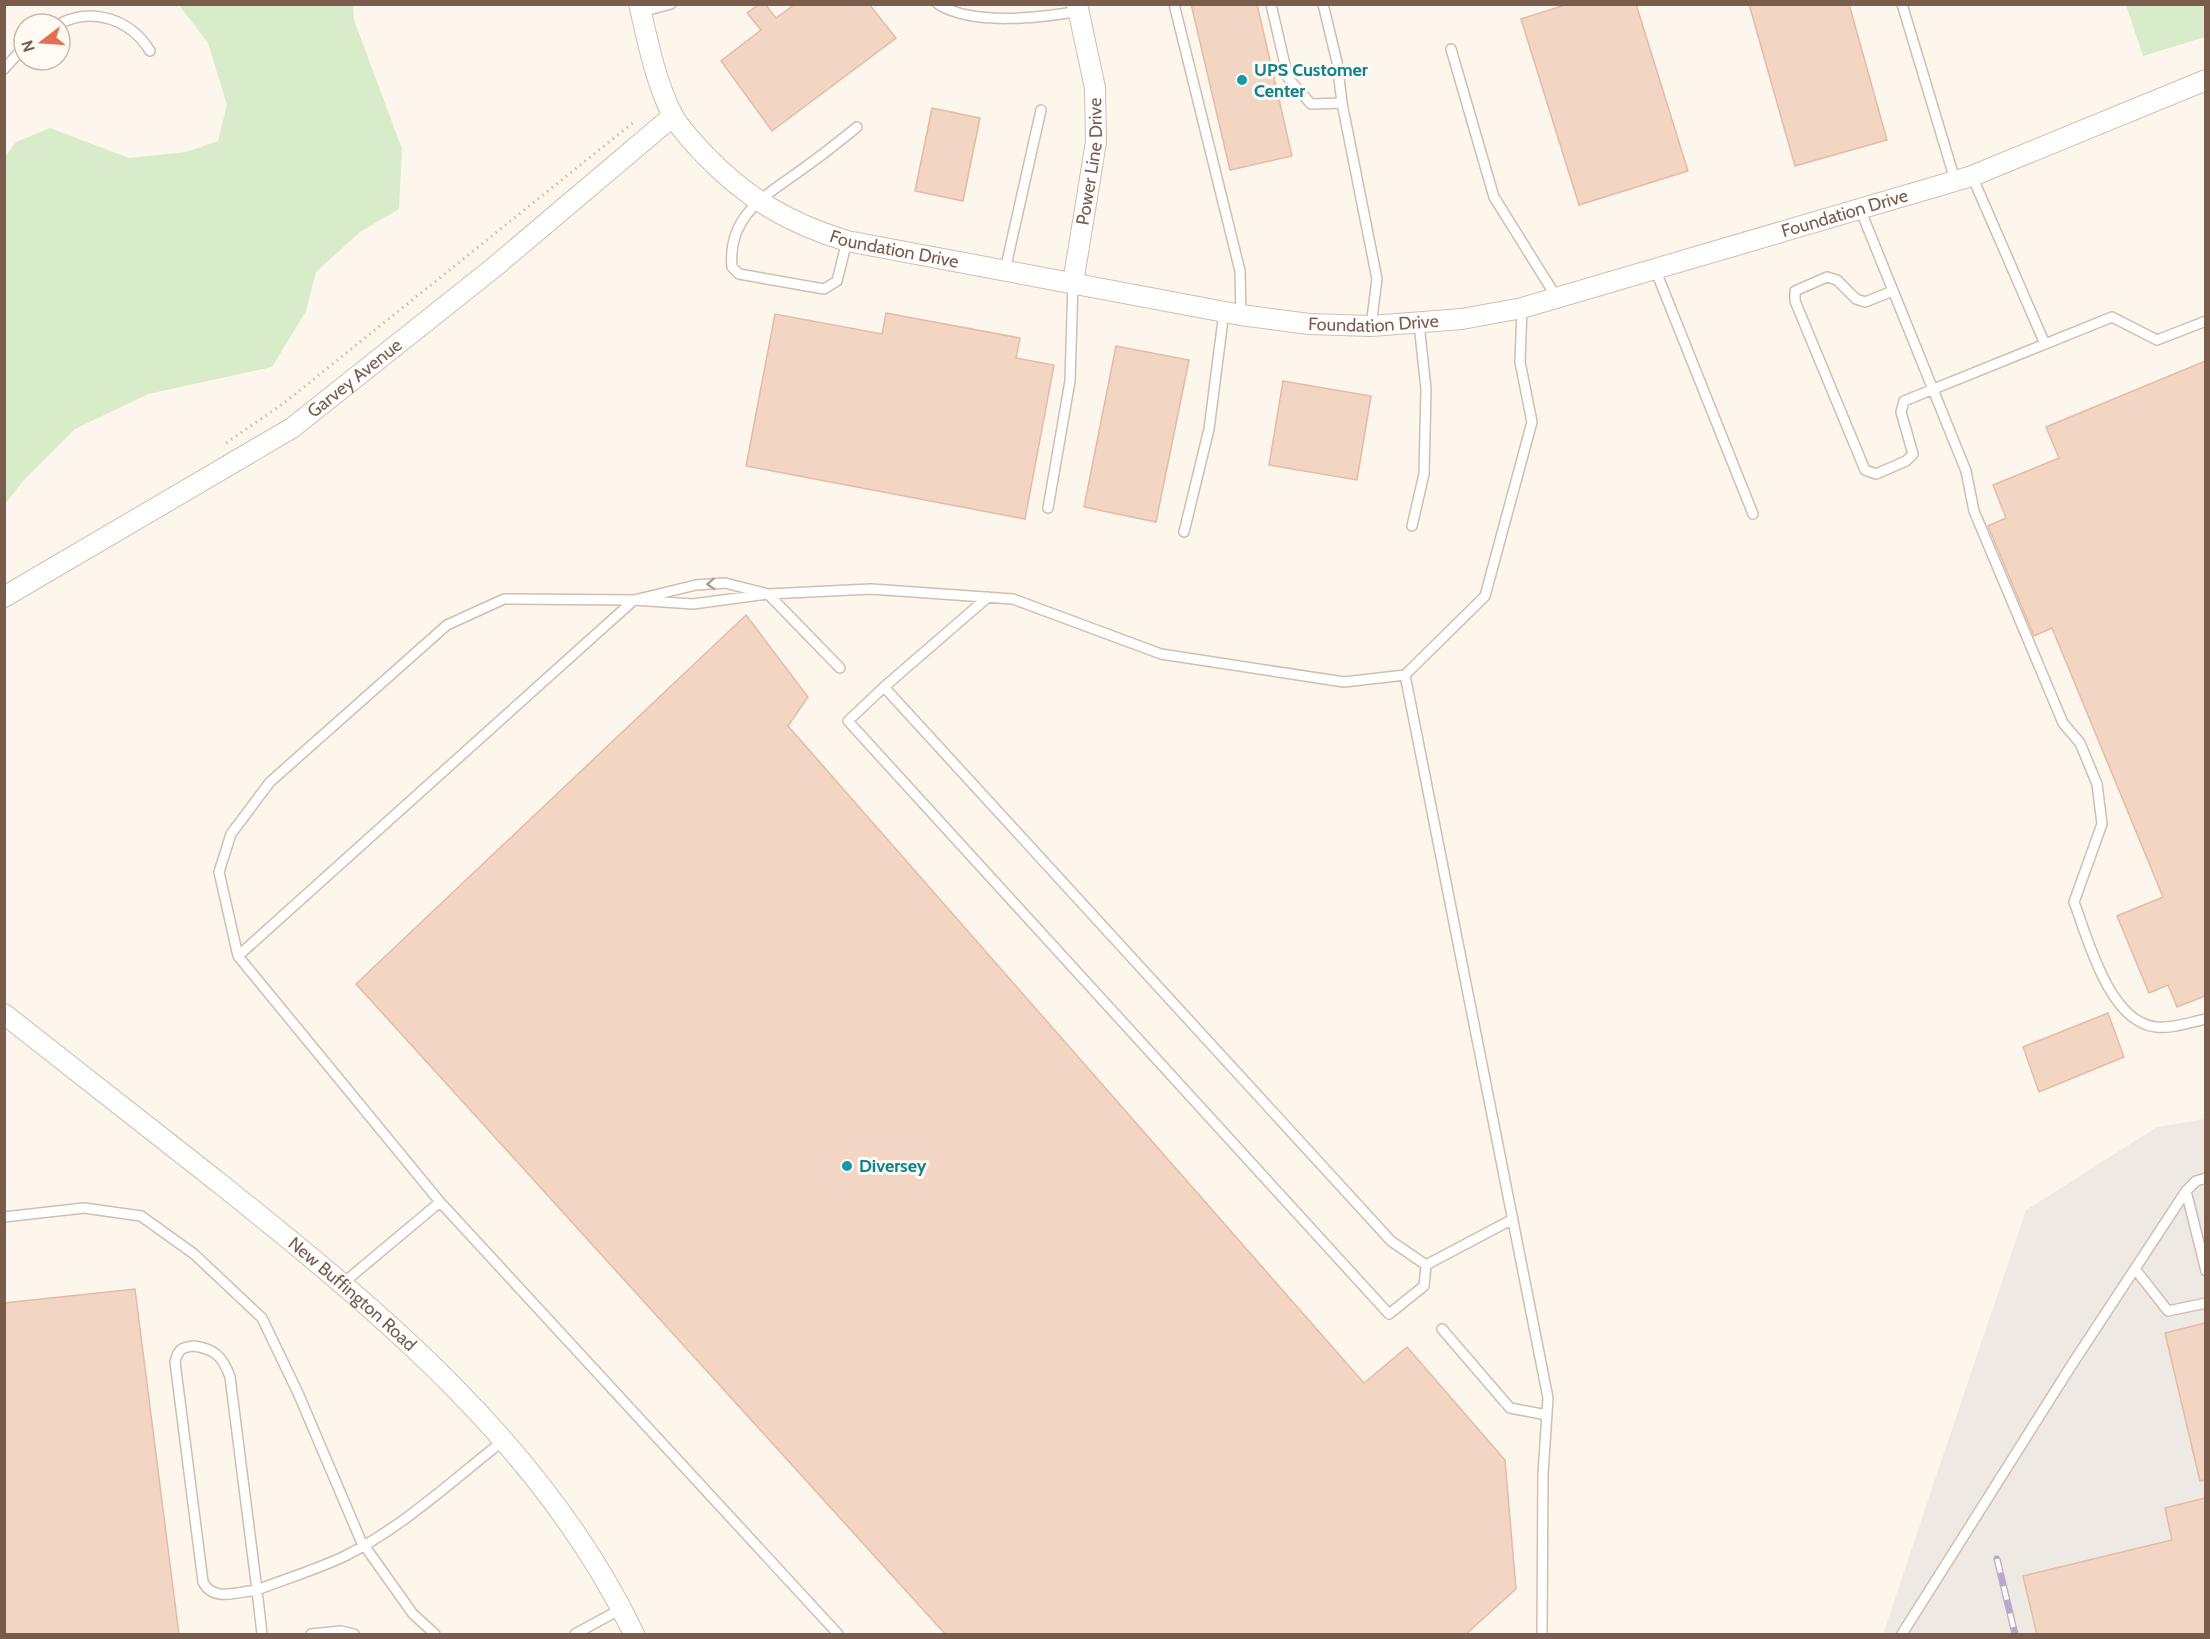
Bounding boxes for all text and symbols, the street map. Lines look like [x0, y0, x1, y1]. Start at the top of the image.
north arrow [12, 12, 72, 72]
text: N [17, 38, 39, 54]
place label: UPS Customer Center [1254, 59, 1368, 102]
marker: UPS Customer Center [1235, 73, 1249, 87]
street label: Power Line Drive [1072, 97, 1107, 227]
street label: Foundation Drive [1779, 184, 1911, 242]
street label: Foundation Drive [827, 225, 961, 273]
street label: Foundation Drive [1308, 310, 1440, 337]
street label: Garvey Avenue [303, 334, 406, 422]
one-way arrow [706, 577, 715, 590]
place label: Diversey [859, 1155, 927, 1177]
marker: Diversey [840, 1159, 854, 1173]
street label: New Buffington Road [284, 1232, 421, 1356]

